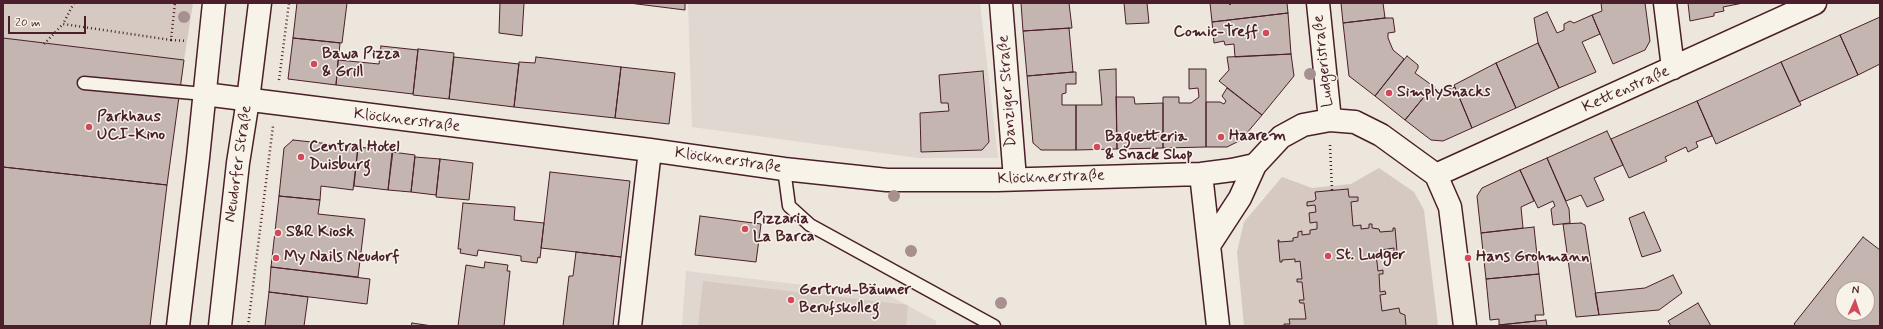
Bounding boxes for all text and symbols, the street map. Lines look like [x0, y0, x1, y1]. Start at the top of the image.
scale bar [10, 8, 88, 34]
street label: Ludgeristraße [1310, 14, 1338, 108]
text: 20 m [15, 15, 41, 31]
place label: Comic-Treff [1174, 23, 1258, 43]
marker: Comic-Treff [1261, 28, 1271, 38]
street label: Danziger Straße [994, 34, 1022, 148]
place label: Bawa Pizza & Grill [322, 45, 400, 83]
marker: Bawa Pizza & Grill [309, 59, 319, 69]
street label: Kettenstraße [1579, 62, 1673, 118]
place label: SimplySnacks [1397, 83, 1491, 103]
marker: SimplySnacks [1384, 88, 1394, 98]
street label: Neudorfer Straße [221, 104, 257, 224]
street label: Klöcknerstraße [353, 105, 461, 137]
place label: Parkhaus UCI-Kino [97, 108, 165, 146]
marker: Parkhaus UCI-Kino [84, 122, 94, 132]
place label: Haarem [1229, 127, 1286, 147]
place label: Baguetteria & Snack Shop [1105, 128, 1193, 166]
marker: Haarem [1216, 132, 1226, 142]
place label: Central Hotel Duisburg [309, 138, 400, 176]
marker: Baguetteria & Snack Shop [1092, 142, 1102, 152]
street label: Klöcknerstraße [674, 144, 782, 178]
marker: Central Hotel Duisburg [296, 152, 306, 162]
street label: Klöcknerstraße [997, 167, 1105, 189]
place label: Pizzaria La Barca [753, 210, 815, 248]
place label: S&R Kiosk [286, 223, 354, 243]
marker: Pizzaria La Barca [740, 224, 750, 234]
marker: S&R Kiosk [273, 228, 283, 238]
place label: St. Ludger [1336, 246, 1405, 266]
place label: My Nails Neudorf [284, 248, 399, 268]
place label: Hans Grohmann [1476, 248, 1589, 268]
marker: St. Ludger [1323, 251, 1333, 261]
marker: My Nails Neudorf [271, 253, 281, 263]
marker: Hans Grohmann [1463, 253, 1473, 263]
place label: Gertrud-Bäumer Berufskolleg [799, 281, 911, 319]
north arrow [1835, 281, 1875, 321]
text: N [1852, 283, 1860, 297]
marker: Gertrud-Bäumer Berufskolleg [786, 295, 796, 305]

